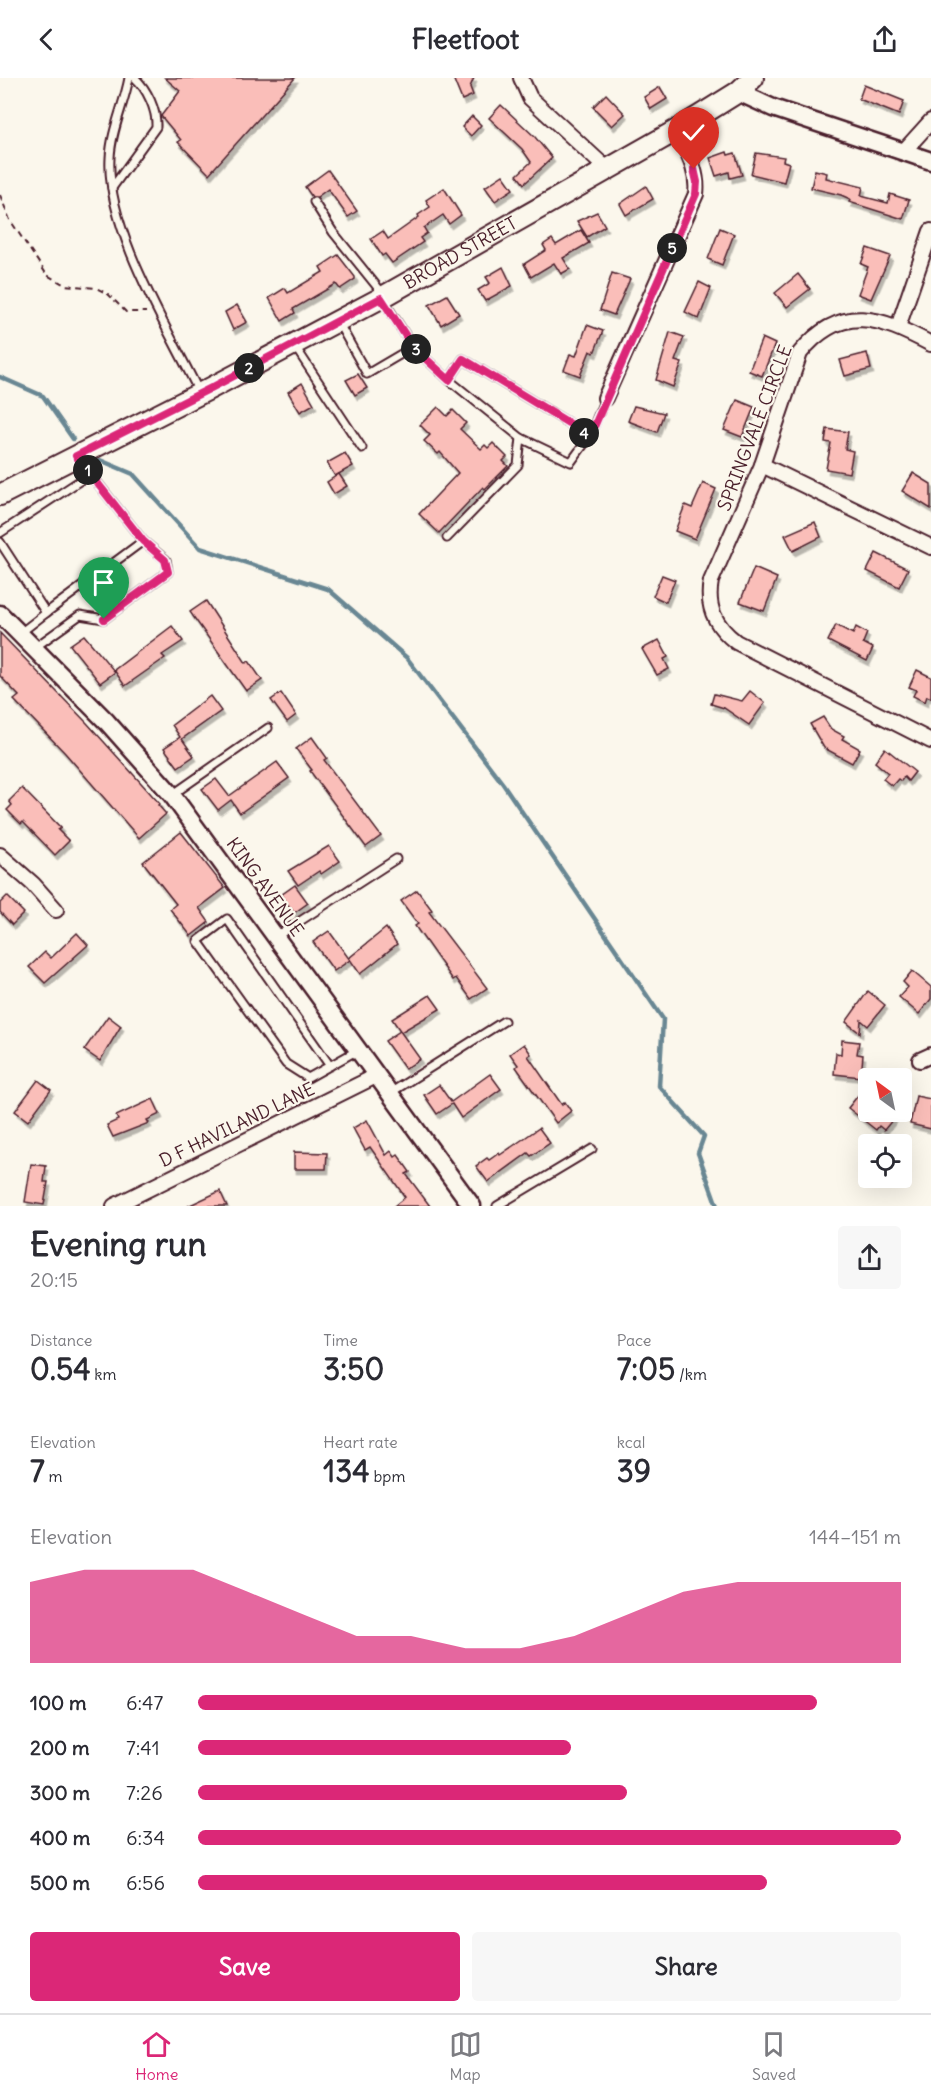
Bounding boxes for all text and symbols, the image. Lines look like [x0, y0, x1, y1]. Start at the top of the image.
text: Fleetfoot [412, 22, 519, 56]
icon: back [30, 23, 63, 56]
icon: share [868, 23, 901, 56]
pin [668, 107, 719, 169]
icon: check [677, 116, 710, 149]
street label: BROAD STREET [399, 211, 521, 294]
pin: 5 [657, 233, 687, 263]
text: 5 [667, 238, 677, 258]
pin: 3 [401, 334, 431, 364]
text: 3 [411, 339, 421, 359]
street label: SPRINGVALE CIRCLE [712, 342, 797, 514]
pin: 2 [234, 353, 264, 383]
text: 2 [245, 358, 253, 378]
pin: 4 [569, 418, 599, 448]
text: 4 [579, 423, 589, 443]
pin: 1 [73, 455, 103, 485]
text: 1 [85, 460, 91, 480]
pin [78, 557, 129, 619]
icon: arrive [87, 566, 120, 599]
street label: KING AVENUE [222, 833, 309, 941]
north arrow [858, 1068, 912, 1122]
map controls [858, 1068, 912, 1188]
street label: D F HAVILAND LANE [155, 1077, 318, 1172]
button: locate [858, 1134, 912, 1188]
text: Evening run [30, 1223, 206, 1265]
button: share [838, 1226, 901, 1289]
text: 20:15 [30, 1267, 78, 1292]
text: Distance [30, 1330, 92, 1350]
text: Time [323, 1330, 358, 1350]
text: Pace [617, 1330, 651, 1350]
text: 0.54 [30, 1350, 91, 1388]
text: 3:50 [323, 1350, 384, 1388]
text: 7:05 [617, 1350, 675, 1388]
text: km [91, 1364, 117, 1384]
text: /km [675, 1364, 707, 1384]
text: Elevation [30, 1432, 96, 1452]
text: Heart rate [323, 1432, 398, 1452]
text: kcal [617, 1432, 645, 1452]
text: 7 [30, 1452, 45, 1490]
text: 134 [323, 1452, 370, 1490]
text: 39 [617, 1452, 651, 1490]
text: m [45, 1466, 63, 1486]
text: bpm [370, 1466, 405, 1486]
text: Elevation [30, 1524, 112, 1549]
text: 144–151 m [809, 1524, 901, 1549]
text: 100 m [30, 1690, 87, 1715]
text: 6:47 [126, 1690, 163, 1715]
text: 200 m [30, 1735, 90, 1760]
text: 7:41 [126, 1735, 160, 1760]
text: 300 m [30, 1780, 90, 1805]
text: 7:26 [126, 1780, 163, 1805]
text: 400 m [30, 1825, 90, 1850]
text: 6:34 [126, 1825, 165, 1850]
text: 500 m [30, 1870, 90, 1895]
text: 6:56 [126, 1870, 165, 1895]
button: Save [30, 1932, 460, 2001]
button: Share [472, 1932, 901, 2001]
tab: Home [135, 2028, 178, 2084]
tab: Map [449, 2028, 482, 2084]
tab: Saved [752, 2028, 796, 2084]

